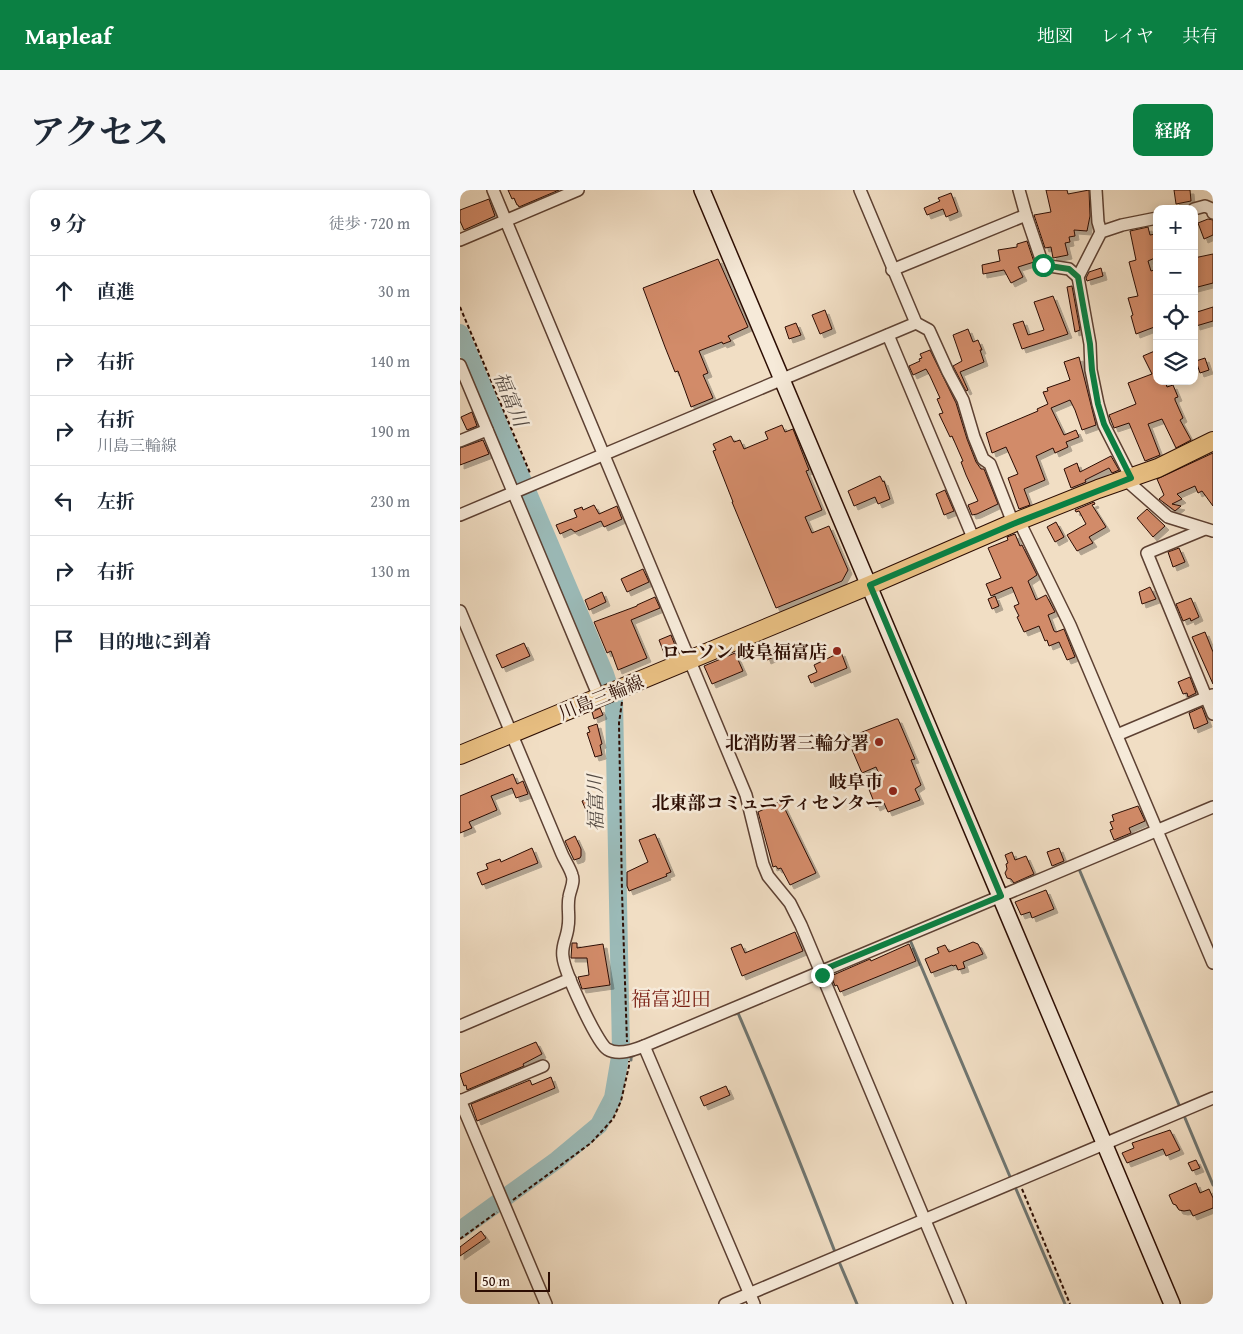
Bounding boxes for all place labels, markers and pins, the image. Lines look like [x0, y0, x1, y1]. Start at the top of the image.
place label: ローソン 岐阜福富店 [662, 638, 827, 665]
marker: ローソン 岐阜福富店 [831, 645, 843, 657]
place label: 北消防署三輪分署 [725, 729, 869, 756]
marker: 北消防署三輪分署 [873, 736, 885, 748]
place label: 岐阜市 北東部コミュニティセンター [652, 768, 883, 816]
marker: 岐阜市 北東部コミュニティセンター [887, 785, 899, 797]

